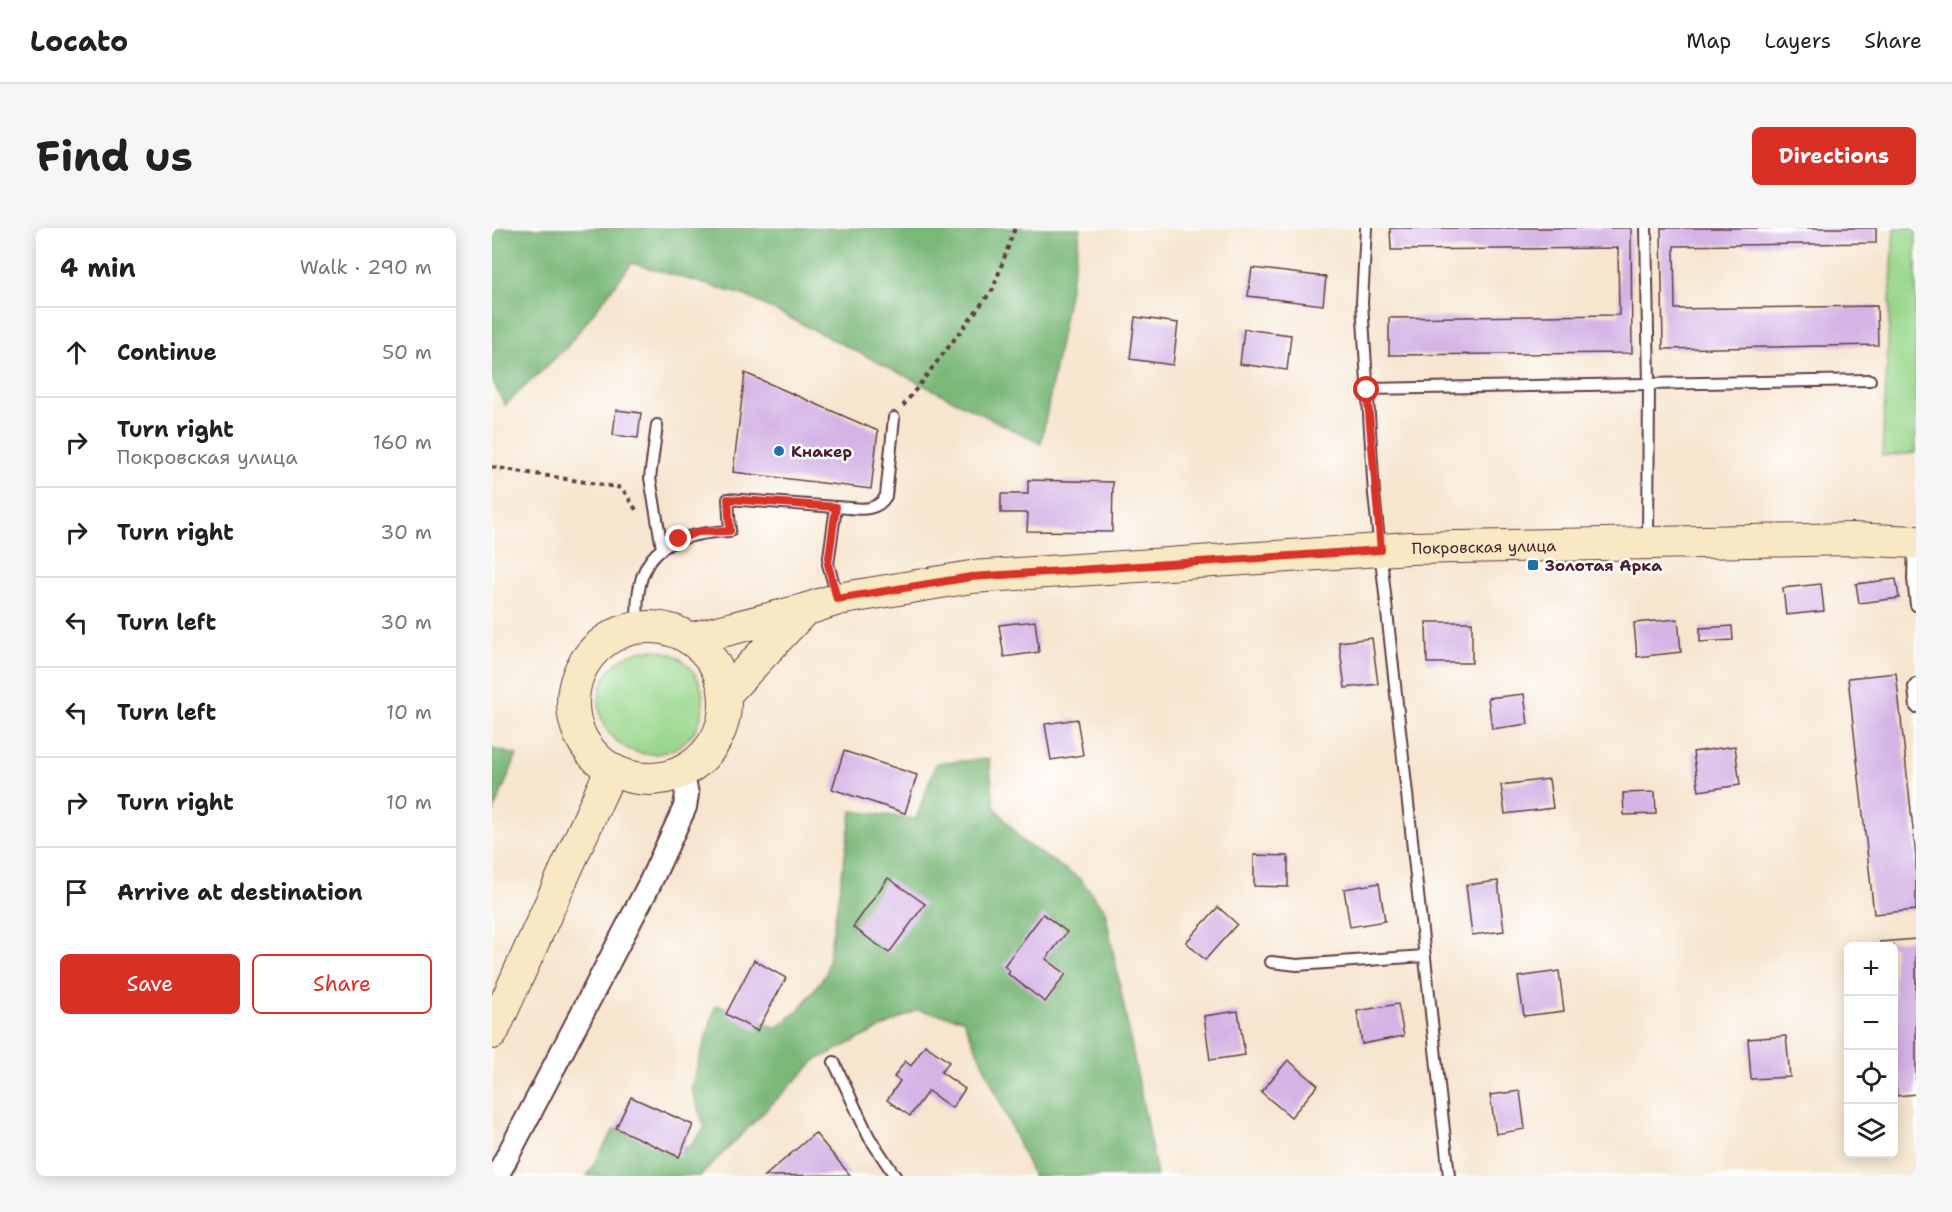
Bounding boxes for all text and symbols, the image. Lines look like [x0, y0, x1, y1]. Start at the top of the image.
text: Locato [30, 22, 128, 60]
text: Map [1686, 27, 1731, 55]
text: Layers [1764, 27, 1831, 55]
text: Share [1864, 27, 1922, 55]
button: Directions [1752, 127, 1916, 185]
text: Find us [36, 128, 193, 184]
text: 4 min [60, 250, 136, 285]
text: Walk · 290 m [300, 254, 432, 280]
icon: ahead [60, 336, 93, 369]
text: Continue [117, 338, 217, 367]
text: 50 m [382, 339, 432, 365]
route start [1353, 376, 1379, 402]
text: Turn right [117, 415, 234, 444]
icon: right [60, 426, 93, 459]
text: 160 m [373, 429, 432, 455]
place label: Кнакер [791, 441, 853, 462]
text: Покровская улица [117, 444, 298, 470]
marker: Кнакер [772, 444, 786, 458]
icon: right [60, 516, 93, 549]
text: Turn right [117, 518, 234, 547]
text: 30 m [380, 519, 432, 545]
route end [665, 525, 691, 551]
street label: Покровская улица [1411, 535, 1556, 559]
place label: Золотая Арка [1545, 555, 1662, 576]
marker: Золотая Арка [1526, 558, 1540, 572]
icon: left [60, 606, 93, 639]
text: Turn left [117, 608, 216, 637]
text: 30 m [380, 609, 432, 635]
icon: left [60, 696, 93, 729]
text: Turn left [117, 698, 216, 727]
text: 10 m [386, 699, 432, 725]
icon: right [60, 786, 93, 819]
text: Turn right [117, 788, 234, 817]
text: 10 m [386, 789, 432, 815]
icon: arrive [60, 876, 93, 909]
text: Arrive at destination [117, 878, 363, 907]
map controls [1844, 942, 1898, 1158]
button: + [1844, 942, 1898, 996]
button: Save [60, 954, 240, 1014]
button: Share [252, 954, 432, 1014]
button: − [1844, 996, 1898, 1050]
button: locate [1844, 1050, 1898, 1104]
button: layers [1844, 1104, 1898, 1158]

